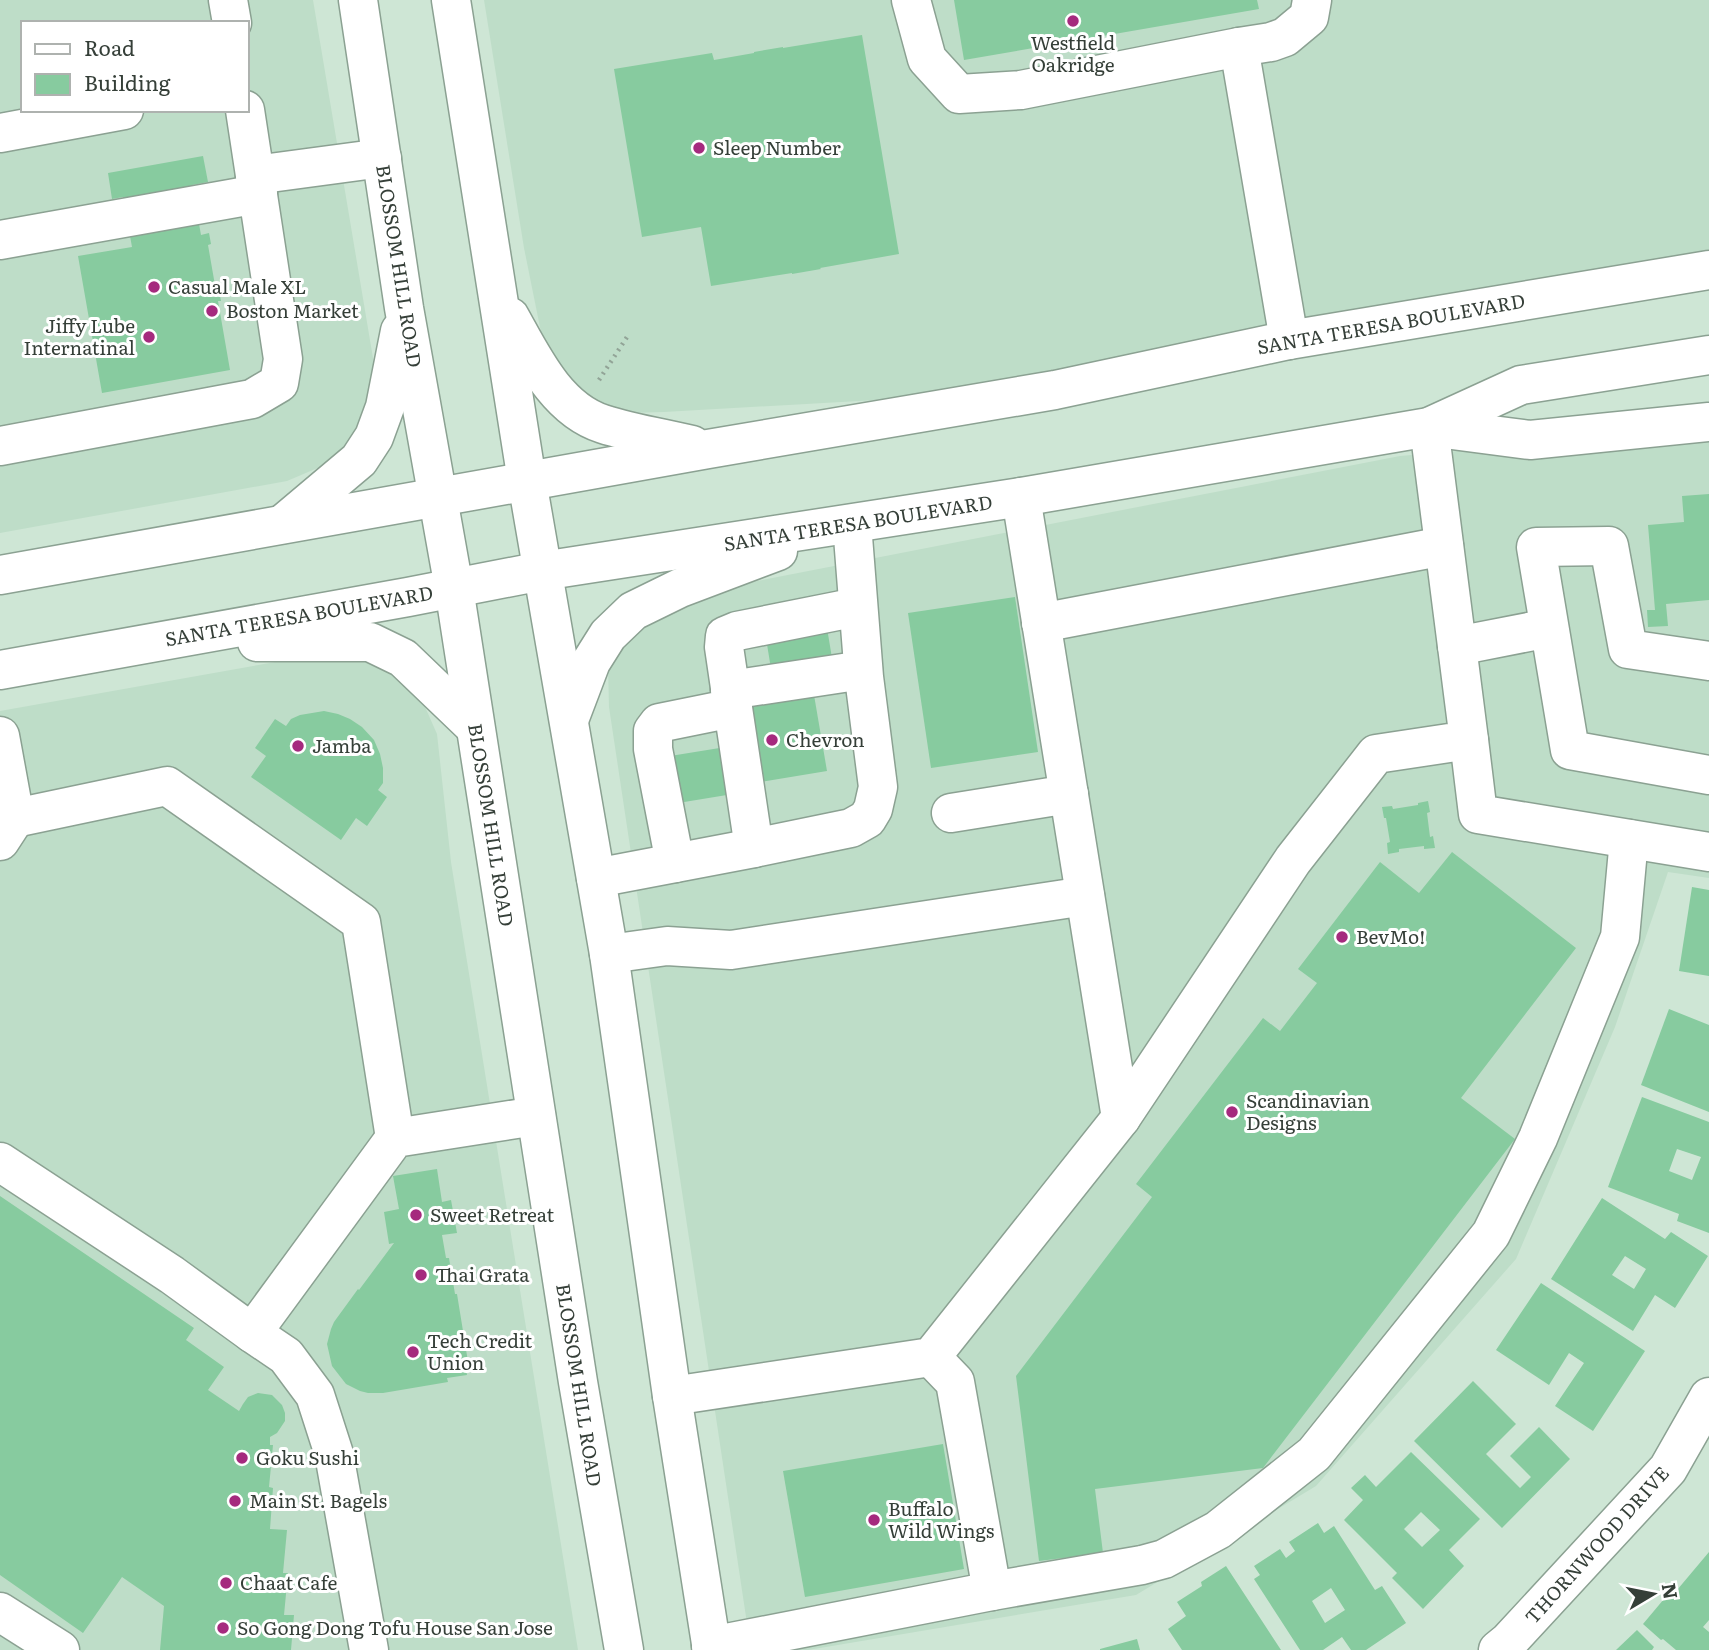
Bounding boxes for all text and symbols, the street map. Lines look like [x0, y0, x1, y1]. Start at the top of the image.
marker: Westfield Oakridge [1065, 13, 1081, 29]
legend [21, 21, 248, 112]
place label: Westfield Oakridge [1031, 28, 1116, 78]
text: Road [84, 31, 135, 62]
text: Building [84, 66, 171, 97]
place label: Sleep Number [713, 133, 841, 161]
marker: Sleep Number [691, 140, 707, 156]
street label: BLOSSOM HILL ROAD [370, 162, 430, 369]
place label: Casual Male XL [168, 272, 306, 300]
marker: Casual Male XL [146, 279, 162, 295]
street label: SANTA TERESA BOULEVARD [1255, 286, 1527, 360]
place label: Boston Market [226, 296, 359, 324]
marker: Boston Market [204, 303, 220, 319]
place label: Jiffy Lube Internatinal [24, 311, 135, 361]
marker: Jiffy Lube Internatinal [141, 329, 157, 345]
street label: SANTA TERESA BOULEVARD [721, 487, 994, 557]
street label: SANTA TERESA BOULEVARD [163, 578, 435, 652]
street label: BLOSSOM HILL ROAD [462, 721, 522, 928]
place label: Chevron [786, 725, 865, 753]
place label: Jamba [312, 731, 372, 759]
marker: Chevron [764, 732, 780, 748]
marker: Jamba [290, 738, 306, 754]
place label: BevMo! [1356, 922, 1425, 950]
marker: BevMo! [1334, 929, 1350, 945]
place label: Scandinavian Designs [1246, 1086, 1370, 1136]
marker: Scandinavian Designs [1224, 1104, 1240, 1120]
place label: Sweet Retreat [430, 1200, 555, 1228]
marker: Sweet Retreat [408, 1207, 424, 1223]
place label: Thai Grata [435, 1260, 530, 1288]
marker: Thai Grata [413, 1267, 429, 1283]
street label: BLOSSOM HILL ROAD [550, 1281, 610, 1488]
place label: Tech Credit Union [427, 1326, 533, 1376]
marker: Tech Credit Union [405, 1344, 421, 1360]
place label: Goku Sushi [256, 1443, 359, 1471]
marker: Goku Sushi [234, 1450, 250, 1466]
street label: THORNWOOD DRIVE [1520, 1462, 1674, 1628]
place label: Main St. Bagels [249, 1486, 388, 1514]
marker: Main St. Bagels [227, 1493, 243, 1509]
place label: Buffalo Wild Wings [888, 1494, 995, 1544]
marker: Buffalo Wild Wings [866, 1512, 882, 1528]
north arrow [1618, 1559, 1688, 1629]
place label: Chaat Cafe [240, 1568, 338, 1596]
marker: Chaat Cafe [218, 1575, 234, 1591]
place label: So Gong Dong Tofu House San Jose [237, 1613, 553, 1641]
marker: So Gong Dong Tofu House San Jose [215, 1620, 231, 1636]

